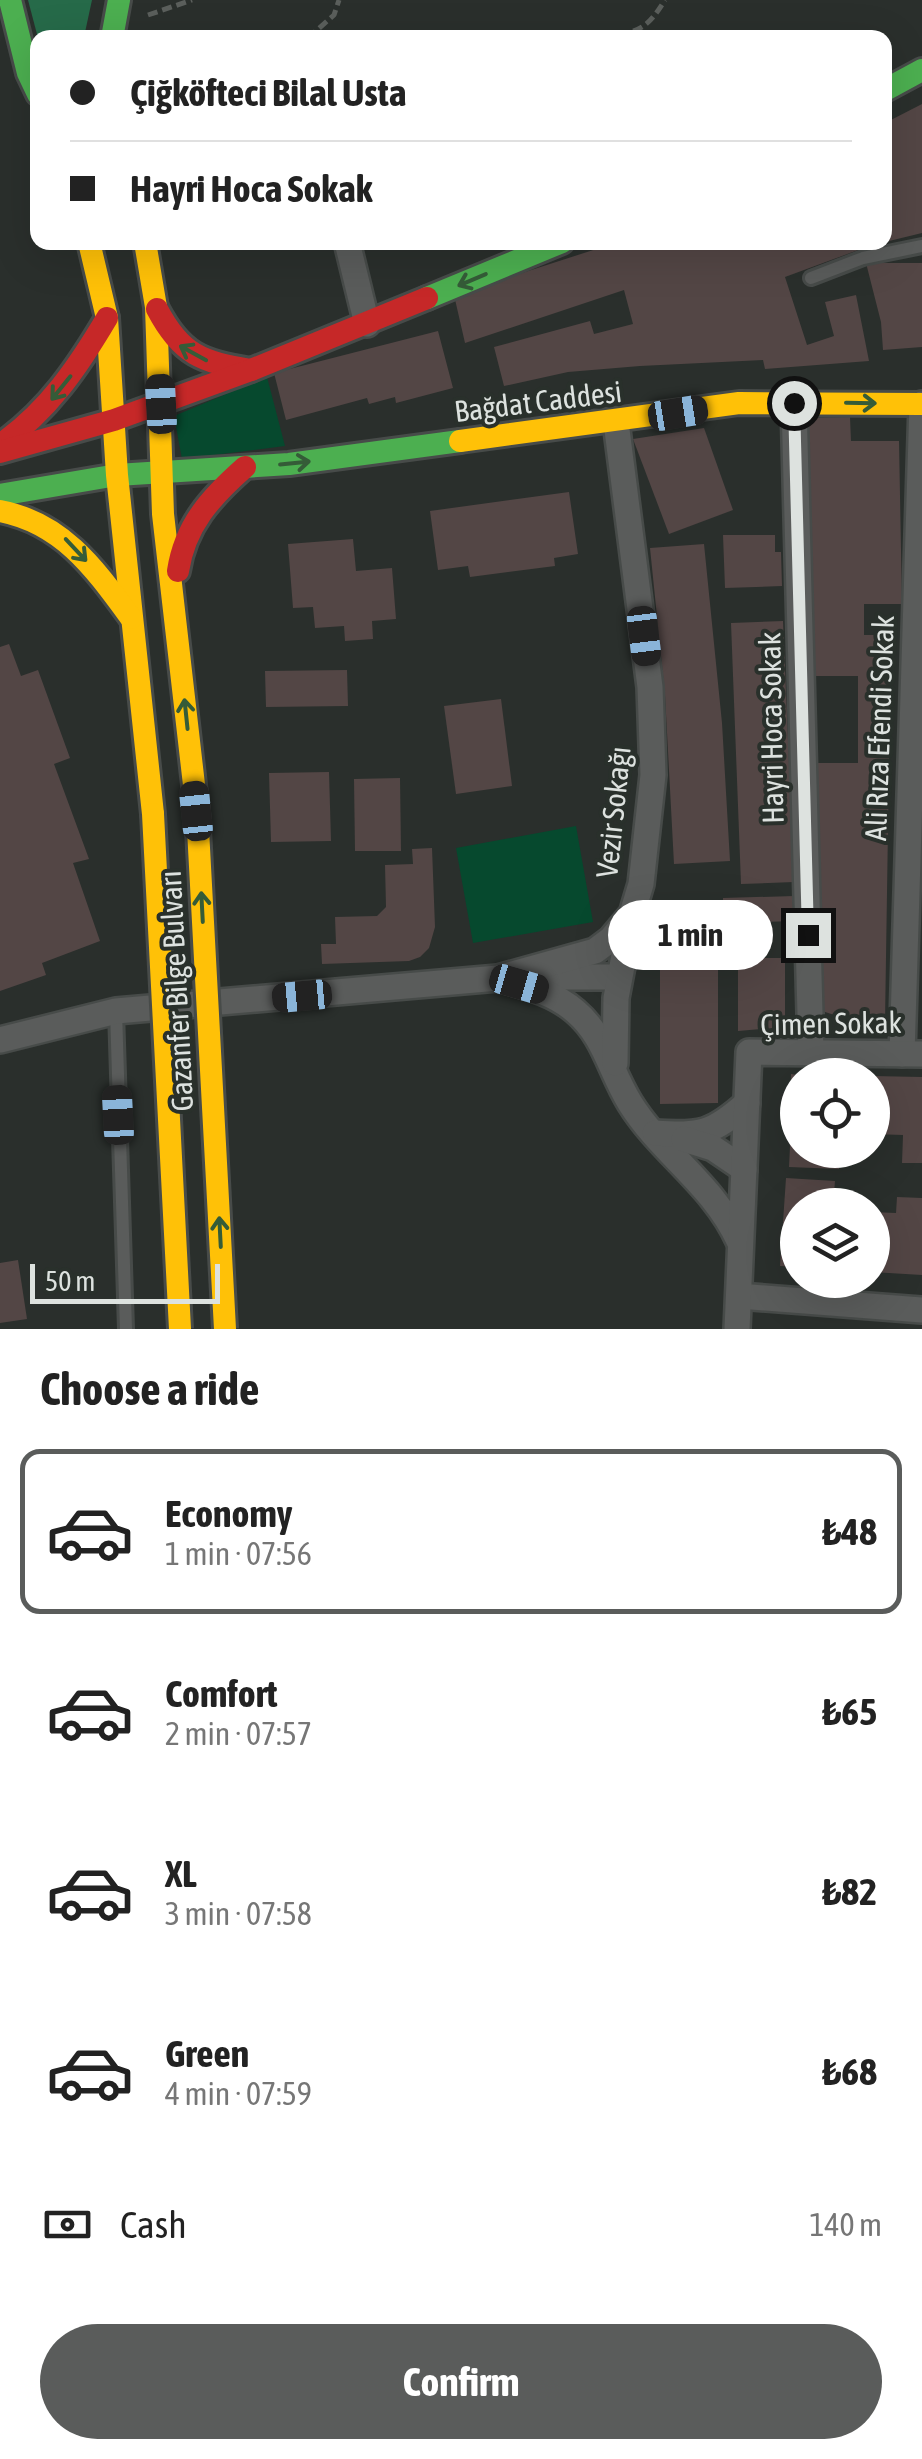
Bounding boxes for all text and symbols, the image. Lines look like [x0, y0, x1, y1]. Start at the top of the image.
text: Çiğköfteci Bilal Usta [130, 71, 406, 114]
text: Hayri Hoca Sokak [130, 167, 372, 210]
one-way arrow [457, 272, 488, 290]
one-way arrow [179, 342, 208, 362]
car [144, 373, 178, 435]
street label: Bağdat Caddesi [452, 374, 624, 428]
one-way arrow [50, 375, 72, 401]
route start [772, 381, 817, 426]
car [646, 393, 710, 433]
one-way arrow [844, 394, 876, 412]
one-way arrow [278, 453, 310, 472]
one-way arrow [64, 537, 87, 562]
car [625, 604, 663, 668]
street label: Ali Rıza Efendi Sokak [858, 615, 900, 841]
street label: Hayri Hoca Sokak [752, 632, 790, 824]
one-way arrow [176, 698, 195, 730]
street label: Vezir Sokağı [589, 745, 637, 879]
car [178, 780, 214, 842]
street label: Gazanfer Bilge Bulvarı [153, 870, 199, 1112]
one-way arrow [192, 892, 211, 924]
callout: 1 min [608, 900, 773, 970]
route end [786, 913, 831, 958]
text: 1 min [658, 916, 723, 953]
car [486, 961, 552, 1007]
car [271, 978, 333, 1014]
street label: Çimen Sokak [760, 1005, 902, 1041]
map controls [780, 1058, 890, 1298]
button: locate [780, 1058, 890, 1168]
car [101, 1084, 135, 1146]
button: layers [780, 1188, 890, 1298]
one-way arrow [210, 1216, 229, 1248]
scale bar [30, 1259, 220, 1304]
text: 50 m [45, 1265, 95, 1297]
text: Choose a ride [40, 1363, 259, 1415]
icon: car [45, 1487, 135, 1577]
text: Economy [165, 1492, 292, 1535]
text: ₺48 [822, 1510, 877, 1553]
text: 1 min · 07:56 [165, 1535, 312, 1572]
icon: car [45, 1667, 135, 1757]
text: Comfort [165, 1672, 277, 1715]
text: ₺65 [822, 1690, 877, 1733]
text: 2 min · 07:57 [165, 1715, 312, 1752]
icon: car [45, 1847, 135, 1937]
text: XL [165, 1852, 197, 1895]
text: ₺82 [822, 1870, 877, 1913]
text: 3 min · 07:58 [165, 1895, 312, 1932]
icon: car [45, 2027, 135, 2117]
text: Green [165, 2032, 249, 2075]
text: ₺68 [822, 2050, 877, 2093]
text: 4 min · 07:59 [165, 2075, 312, 2112]
icon: cash [40, 2197, 95, 2252]
text: Cash [120, 2203, 187, 2246]
text: 140 m [809, 2206, 882, 2243]
button: Confirm [40, 2324, 882, 2439]

